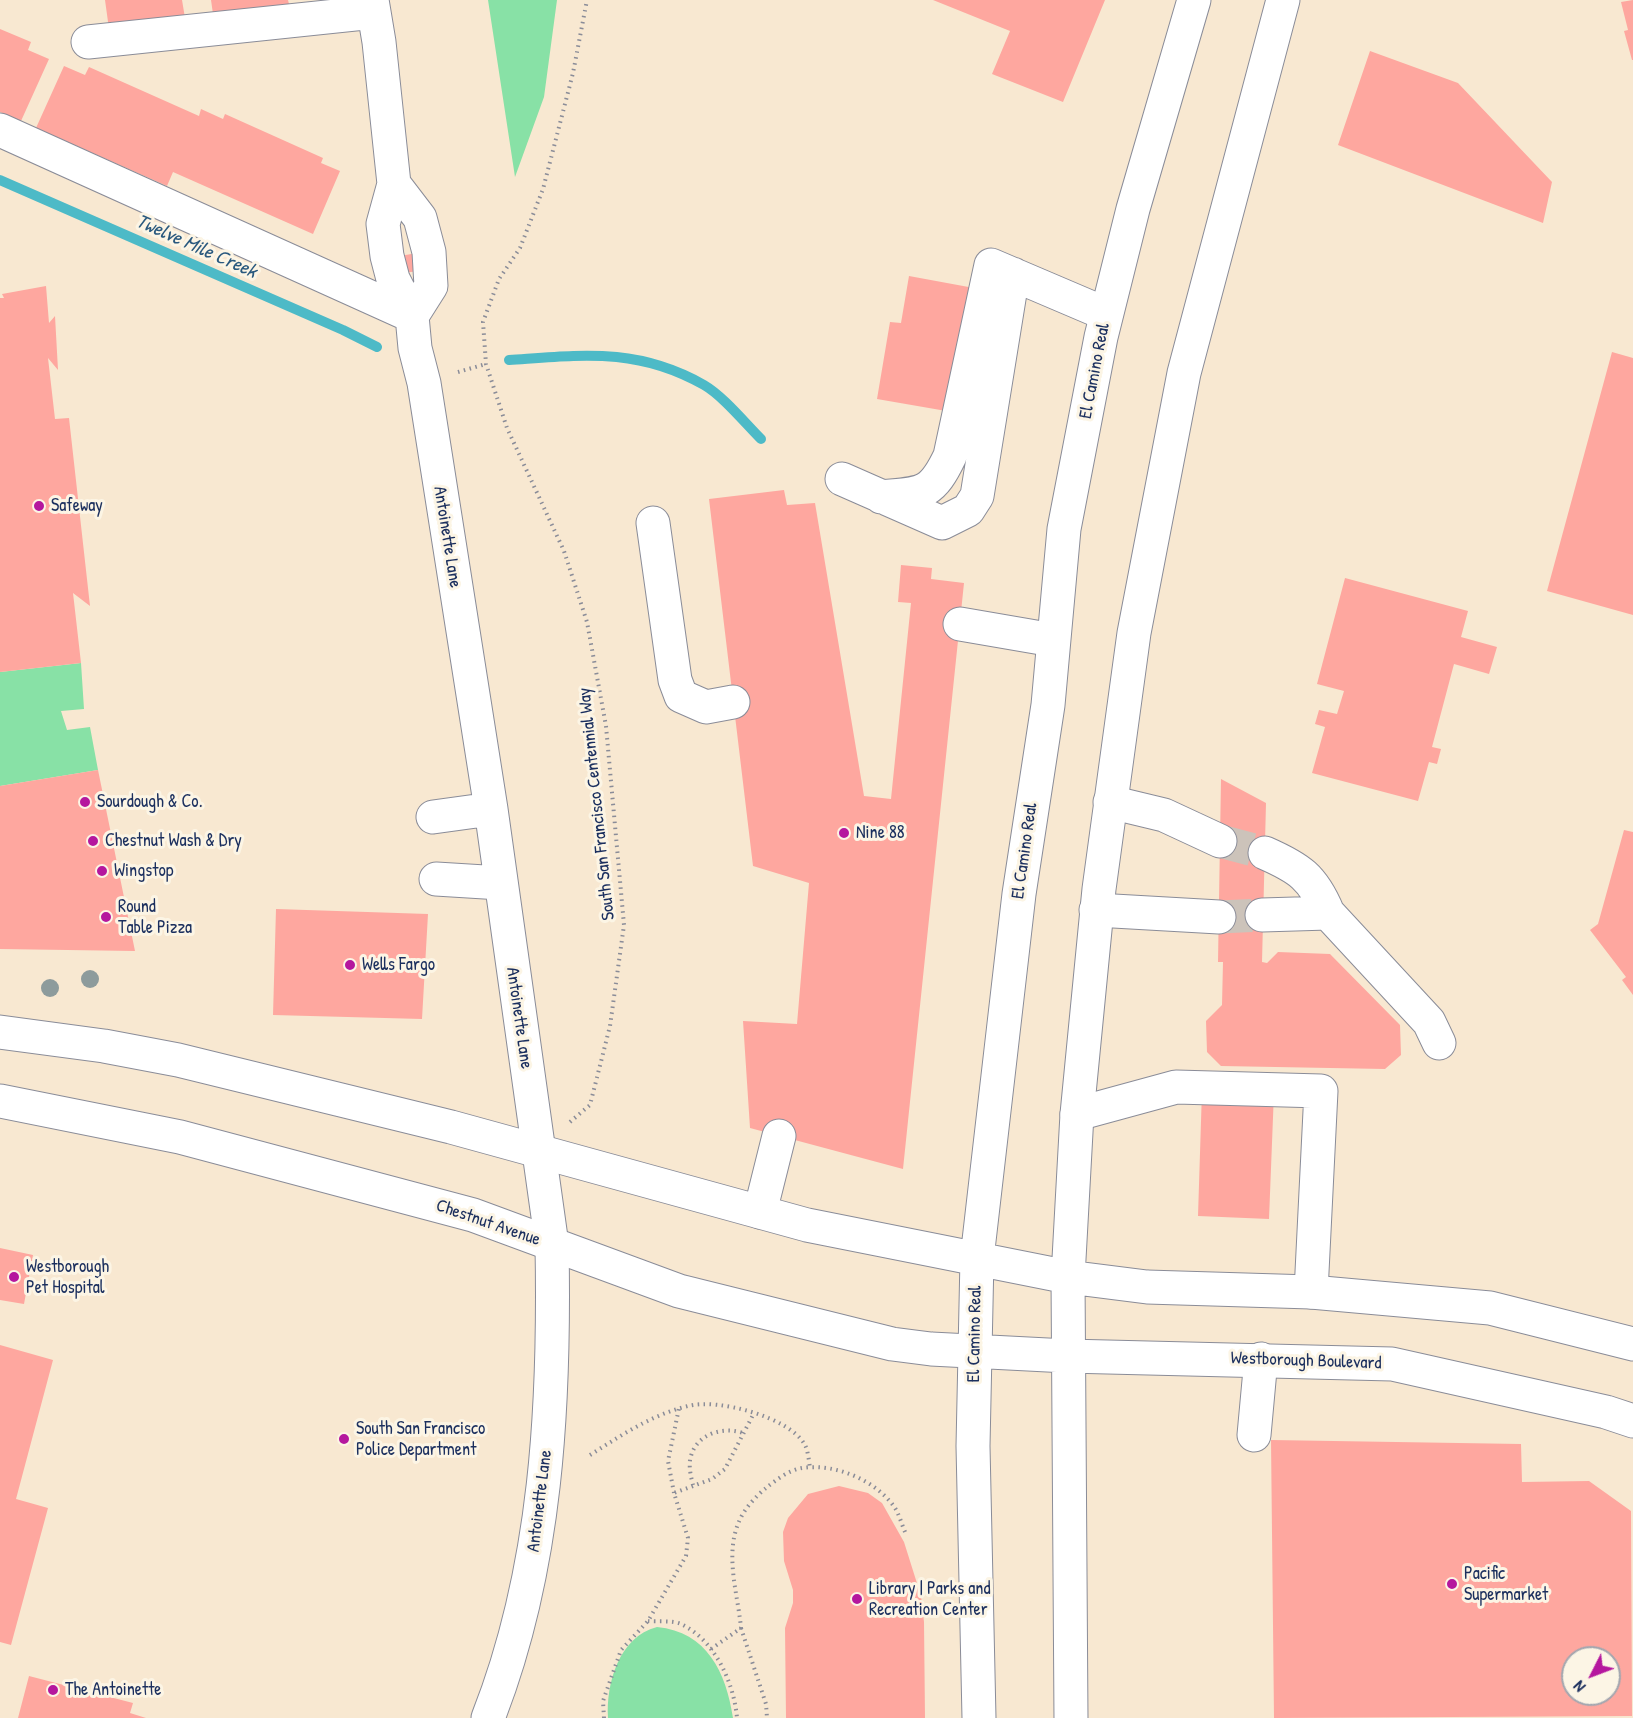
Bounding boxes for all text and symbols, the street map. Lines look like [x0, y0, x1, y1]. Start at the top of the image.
water label: Twelve Mile Creek [132, 210, 260, 284]
street label: El Camino Real [1075, 321, 1115, 421]
street label: Antoinette Lane [428, 485, 466, 589]
place label: Safeway [51, 495, 103, 517]
marker: Safeway [32, 499, 46, 513]
street label: South San Francisco Centennial Way [574, 687, 620, 921]
place label: Sourdough & Co. [97, 791, 202, 813]
marker: Sourdough & Co. [78, 795, 92, 809]
street label: El Camino Real [1008, 802, 1042, 900]
place label: Nine 88 [856, 822, 905, 844]
marker: Nine 88 [837, 826, 851, 840]
place label: Chestnut Wash & Dry [105, 830, 242, 852]
marker: Chestnut Wash & Dry [86, 834, 100, 848]
place label: Wingstop [114, 860, 173, 882]
marker: Wingstop [95, 864, 109, 878]
place label: Round Table Pizza [118, 896, 192, 938]
marker: Round Table Pizza [99, 910, 113, 924]
place label: Wells Fargo [362, 954, 435, 976]
marker: Wells Fargo [343, 958, 357, 972]
street label: Antoinette Lane [501, 966, 537, 1070]
street label: Chestnut Avenue [433, 1195, 543, 1251]
place label: Westborough Pet Hospital [26, 1256, 109, 1298]
marker: Westborough Pet Hospital [7, 1270, 21, 1284]
street label: El Camino Real [963, 1285, 987, 1383]
street label: Westborough Boulevard [1230, 1348, 1382, 1374]
place label: South San Francisco Police Department [356, 1418, 485, 1460]
marker: South San Francisco Police Department [337, 1432, 351, 1446]
street label: Antoinette Lane [523, 1449, 557, 1553]
place label: Pacific Supermarket [1464, 1563, 1548, 1606]
marker: Pacific Supermarket [1445, 1577, 1459, 1591]
place label: Library | Parks and Recreation Center [869, 1578, 991, 1620]
marker: Library | Parks and Recreation Center [850, 1592, 864, 1606]
north arrow [1561, 1646, 1621, 1706]
text: N [1568, 1676, 1590, 1697]
place label: The Antoinette [65, 1679, 162, 1701]
marker: The Antoinette [46, 1683, 60, 1697]

